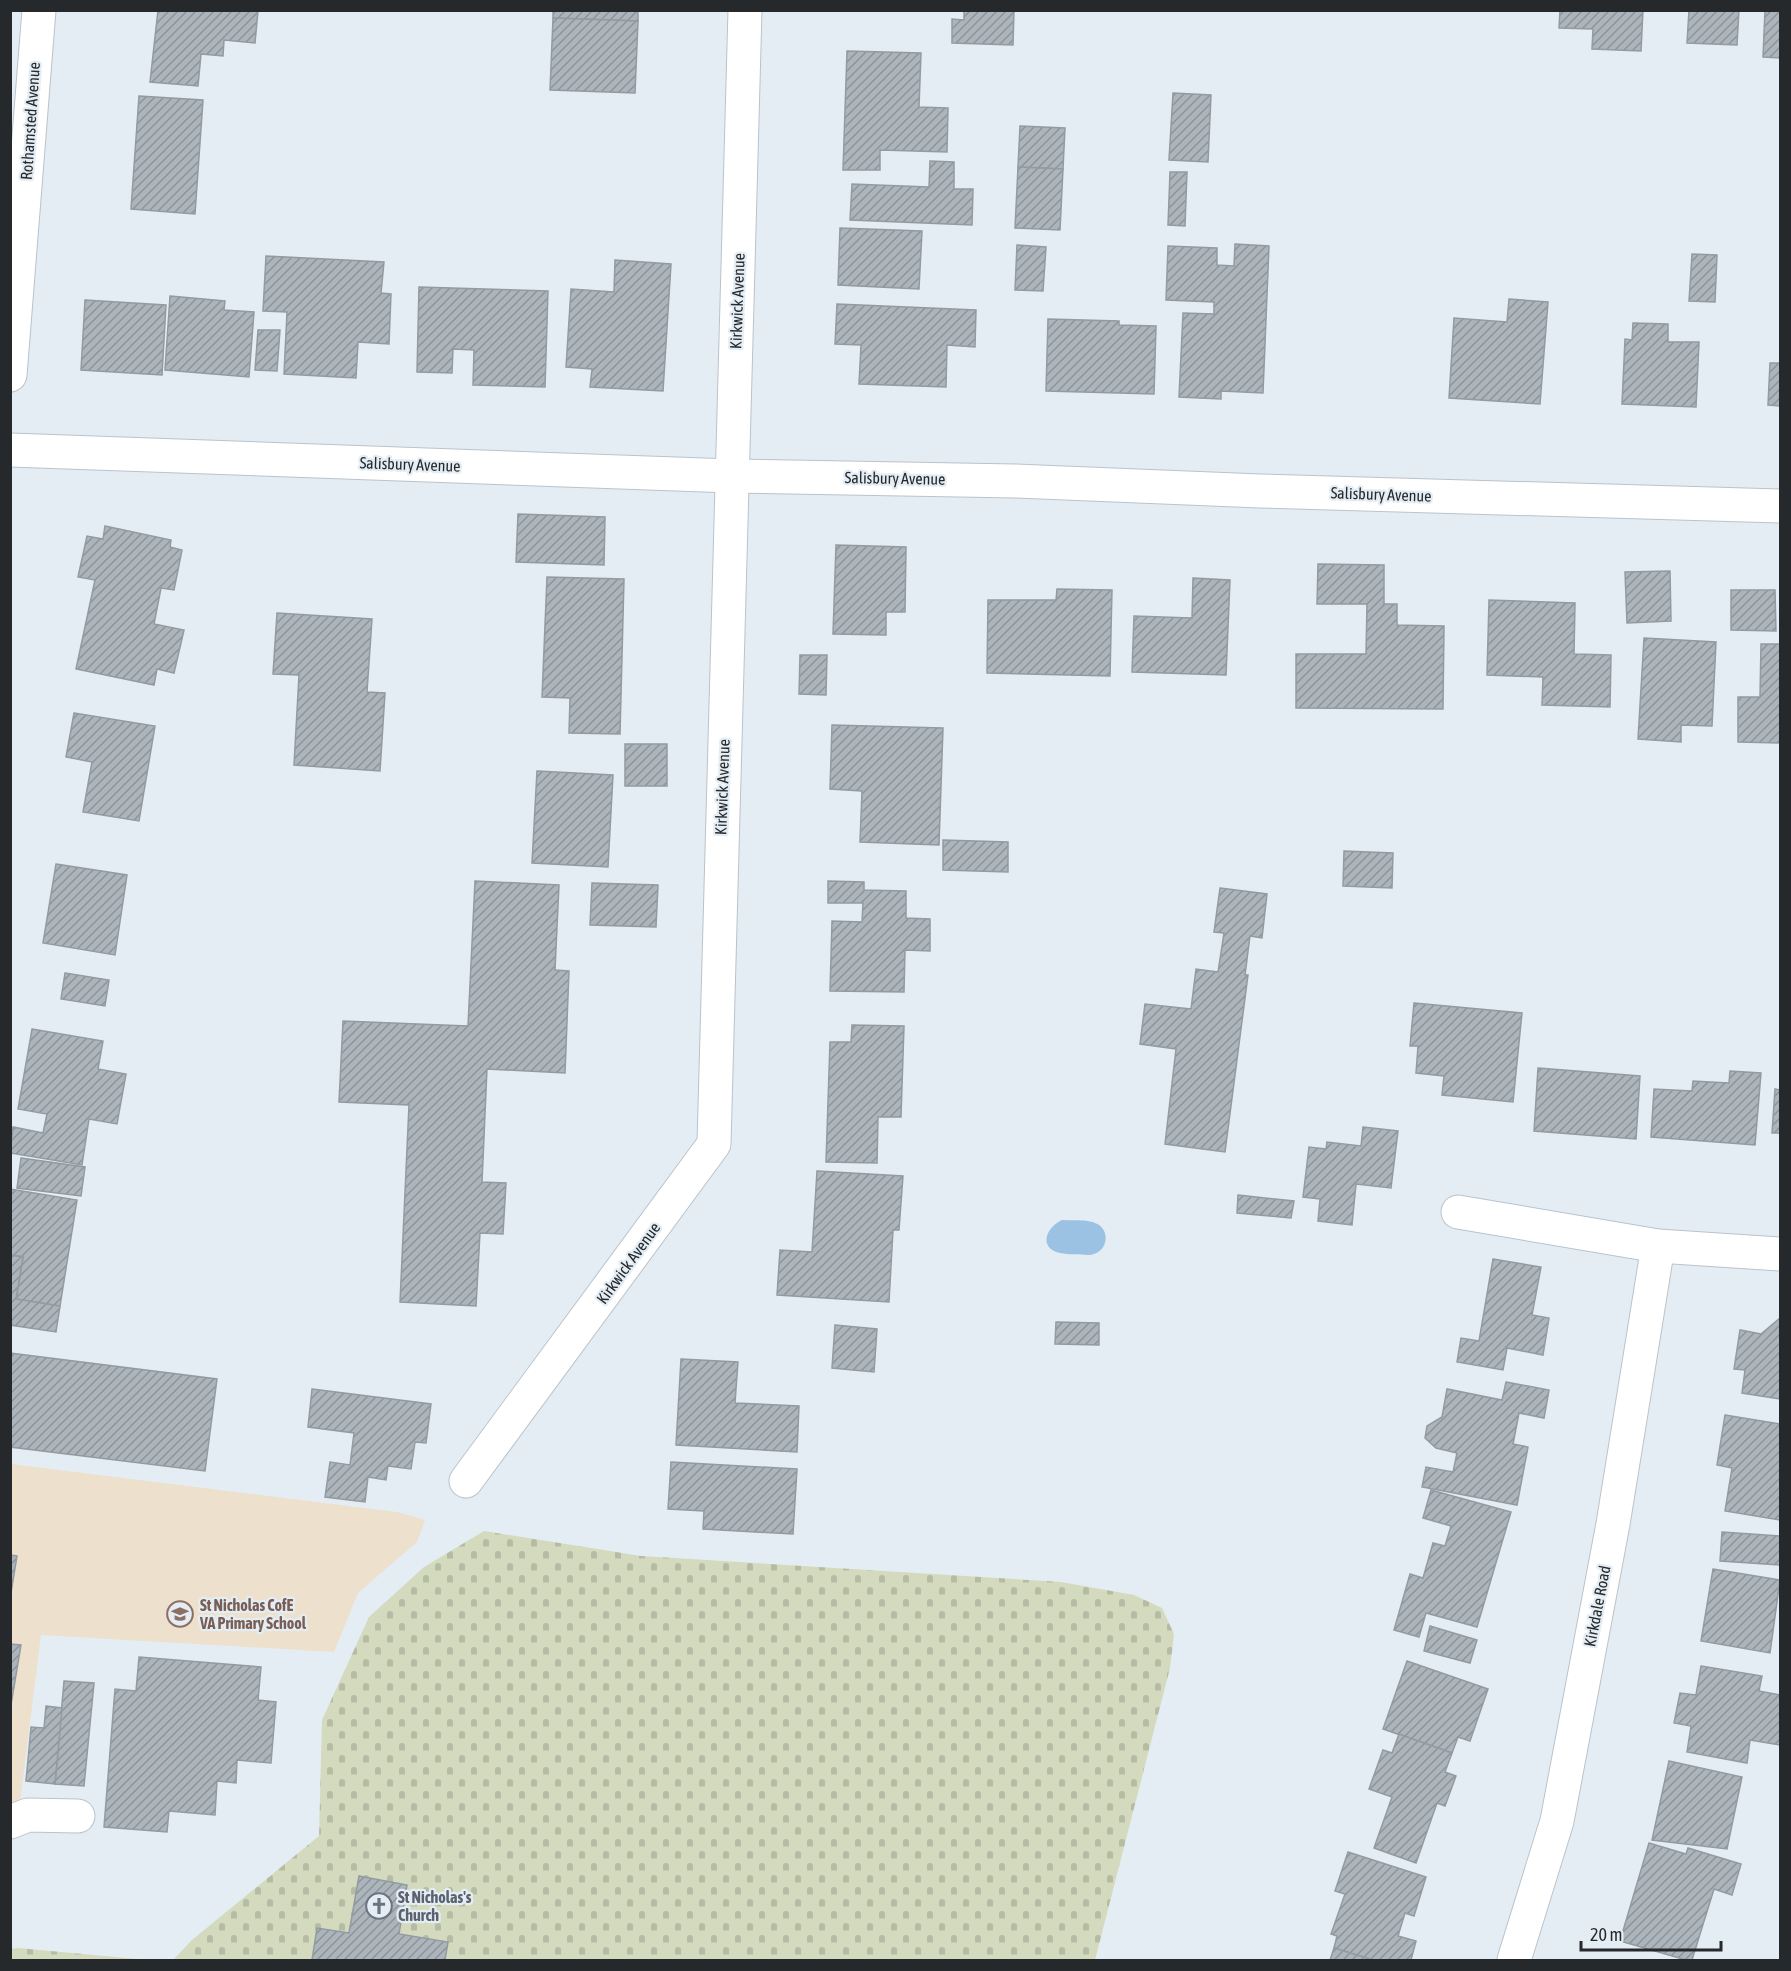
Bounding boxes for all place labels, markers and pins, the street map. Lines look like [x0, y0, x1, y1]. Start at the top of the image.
place label: St Nicholas CofE VA Primary School [199, 1596, 307, 1632]
school or university icon: St Nicholas CofE VA Primary School [165, 1599, 195, 1629]
place label: St Nicholas's Church [398, 1888, 472, 1924]
church icon: St Nicholas's Church [364, 1891, 394, 1921]

